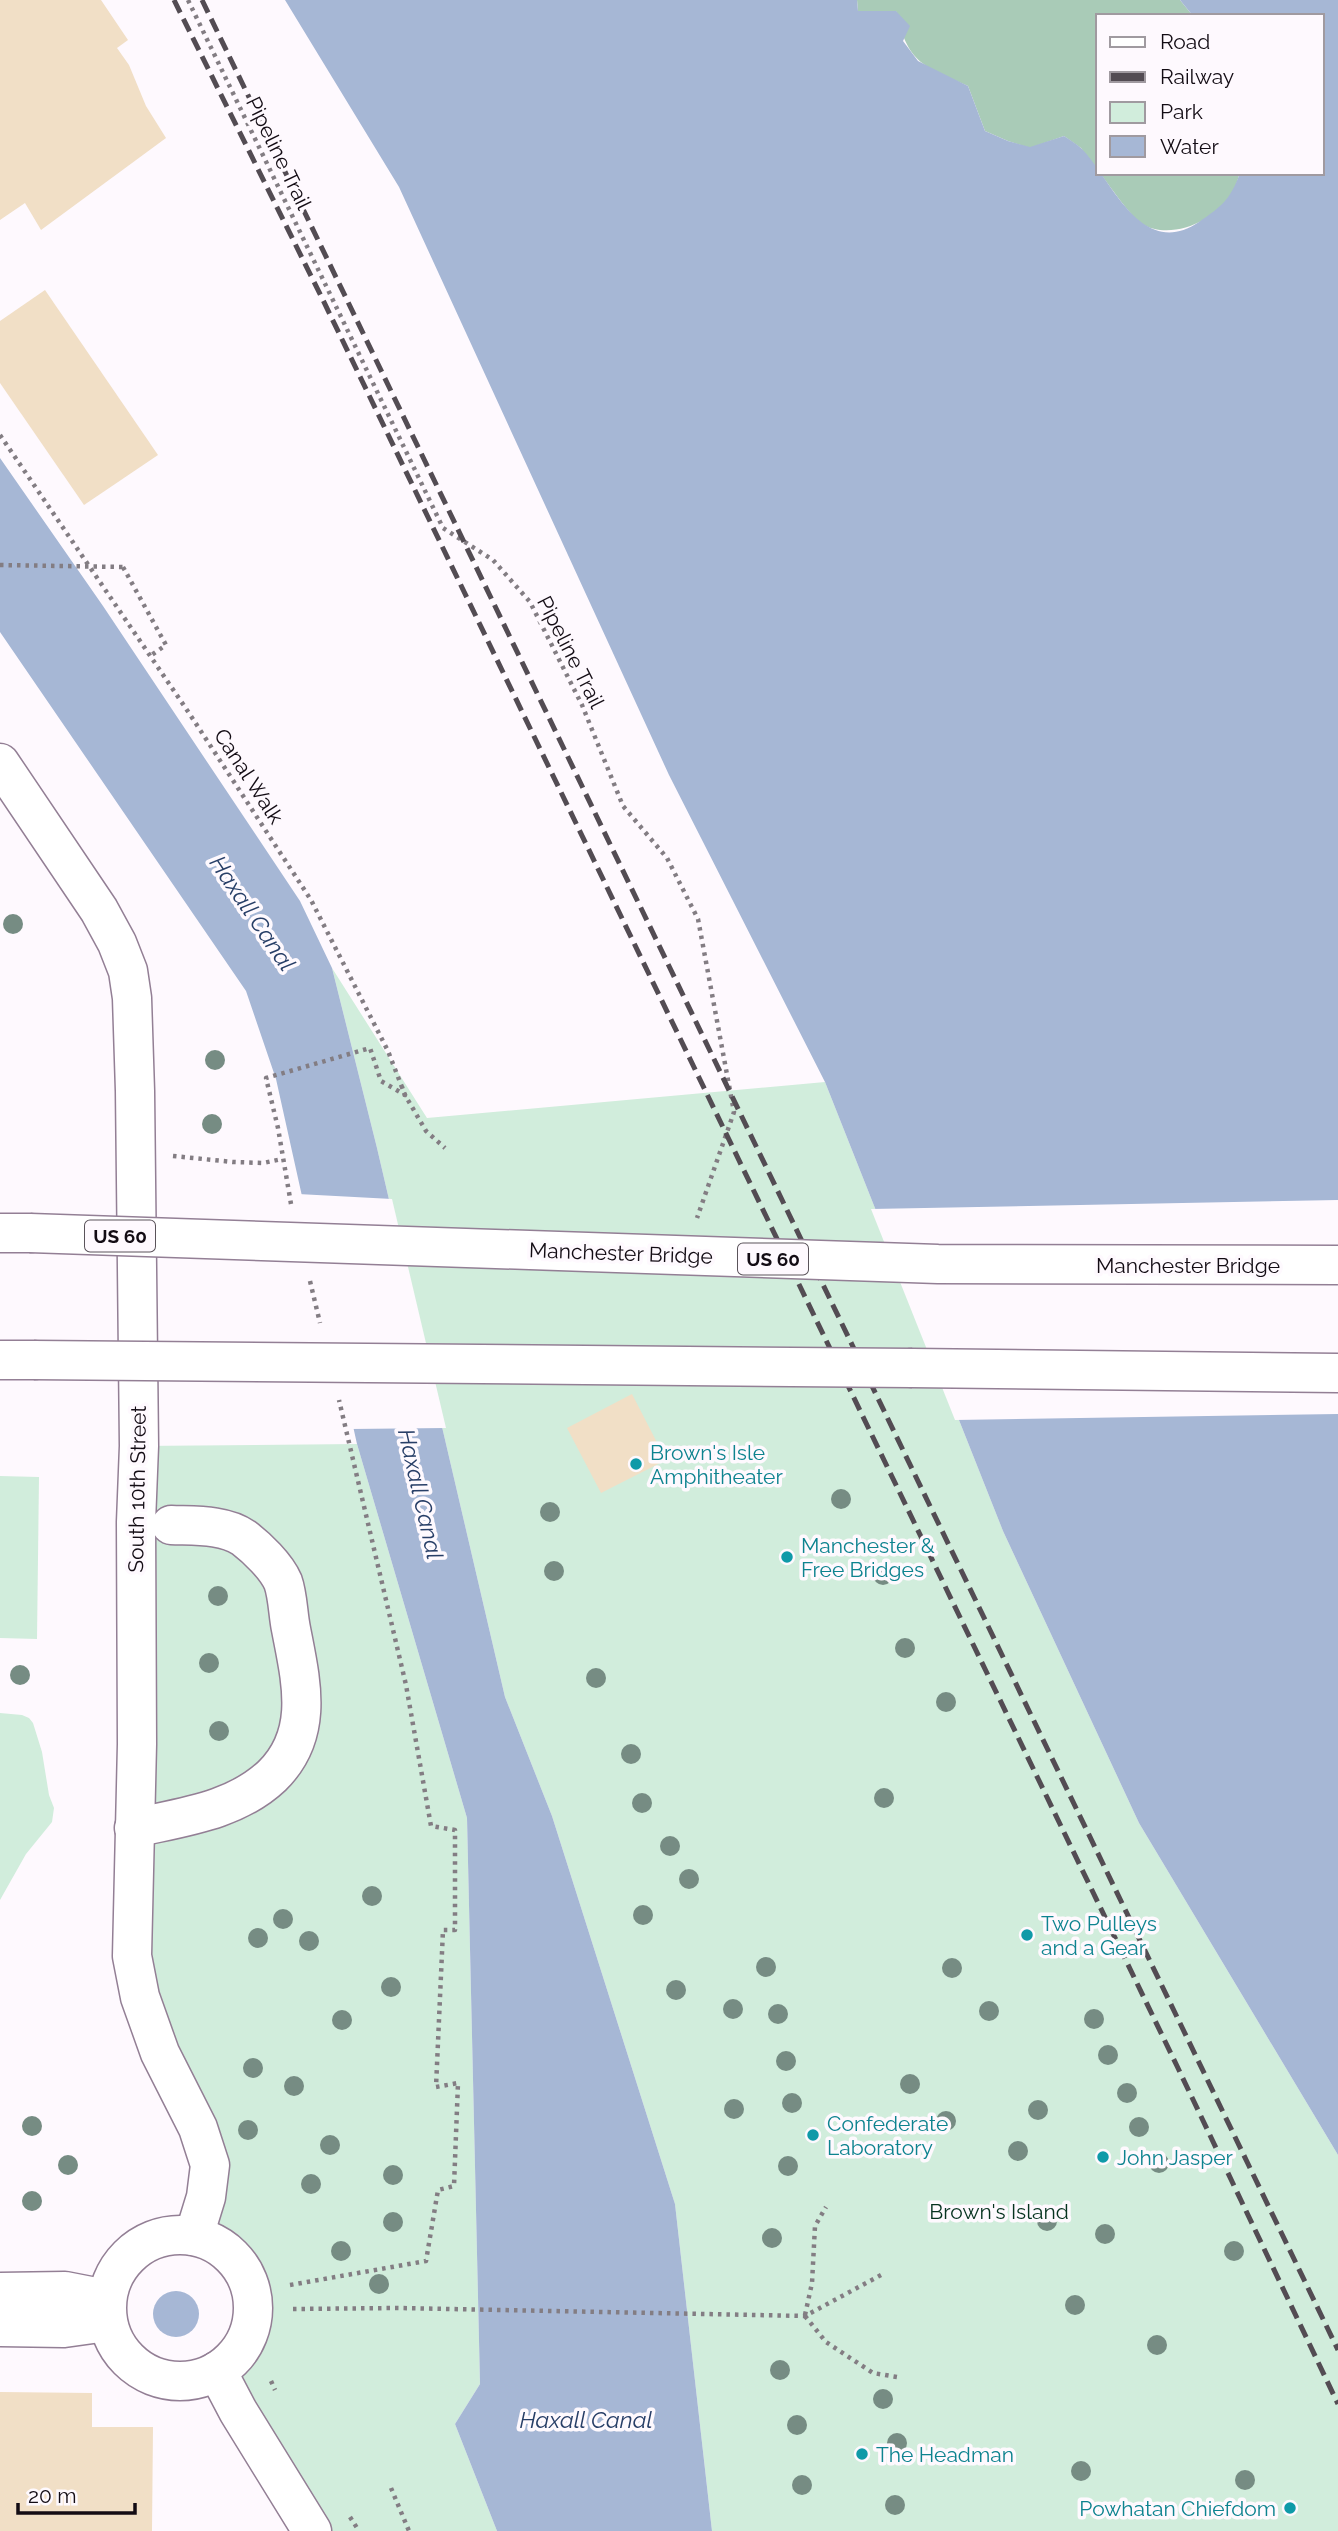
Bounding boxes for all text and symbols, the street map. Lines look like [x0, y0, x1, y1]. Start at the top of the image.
legend [1096, 14, 1324, 175]
text: Road [1160, 29, 1210, 54]
text: Railway [1160, 64, 1234, 89]
street label: Pipeline Trail [241, 92, 317, 214]
text: Park [1160, 99, 1203, 124]
text: Water [1160, 134, 1219, 159]
street label: Pipeline Trail [532, 592, 610, 713]
street label: Canal Walk [209, 724, 289, 828]
water label: Haxall Canal [205, 850, 301, 976]
road number: US 60 [85, 1220, 155, 1252]
street label: Manchester Bridge [529, 1237, 713, 1269]
road number: US 60 [738, 1244, 808, 1274]
street label: Manchester Bridge [1096, 1253, 1280, 1278]
street label: South 10th Street [123, 1405, 151, 1573]
water label: Haxall Canal [393, 1426, 449, 1562]
place label: Brown's Isle Amphitheater [650, 1440, 783, 1489]
marker: Brown's Isle Amphitheater [628, 1456, 644, 1472]
place label: Manchester & Free Bridges [801, 1533, 935, 1582]
marker: Manchester & Free Bridges [779, 1549, 795, 1565]
place label: Two Pulleys and a Gear [1041, 1911, 1157, 1960]
marker: Two Pulleys and a Gear [1019, 1927, 1035, 1943]
place label: Confederate Laboratory [827, 2111, 948, 2160]
marker: Confederate Laboratory [805, 2127, 821, 2143]
place label: John Jasper [1117, 2145, 1233, 2170]
marker: John Jasper [1095, 2149, 1111, 2165]
park label: Brown's Island [929, 2199, 1069, 2224]
water label: Haxall Canal [520, 2406, 653, 2433]
place label: The Headman [876, 2442, 1014, 2467]
marker: The Headman [854, 2446, 870, 2462]
scale bar [18, 2472, 135, 2516]
text: 20 m [28, 2483, 76, 2508]
place label: Powhatan Chiefdom [1079, 2496, 1276, 2521]
marker: Powhatan Chiefdom [1282, 2500, 1298, 2516]

